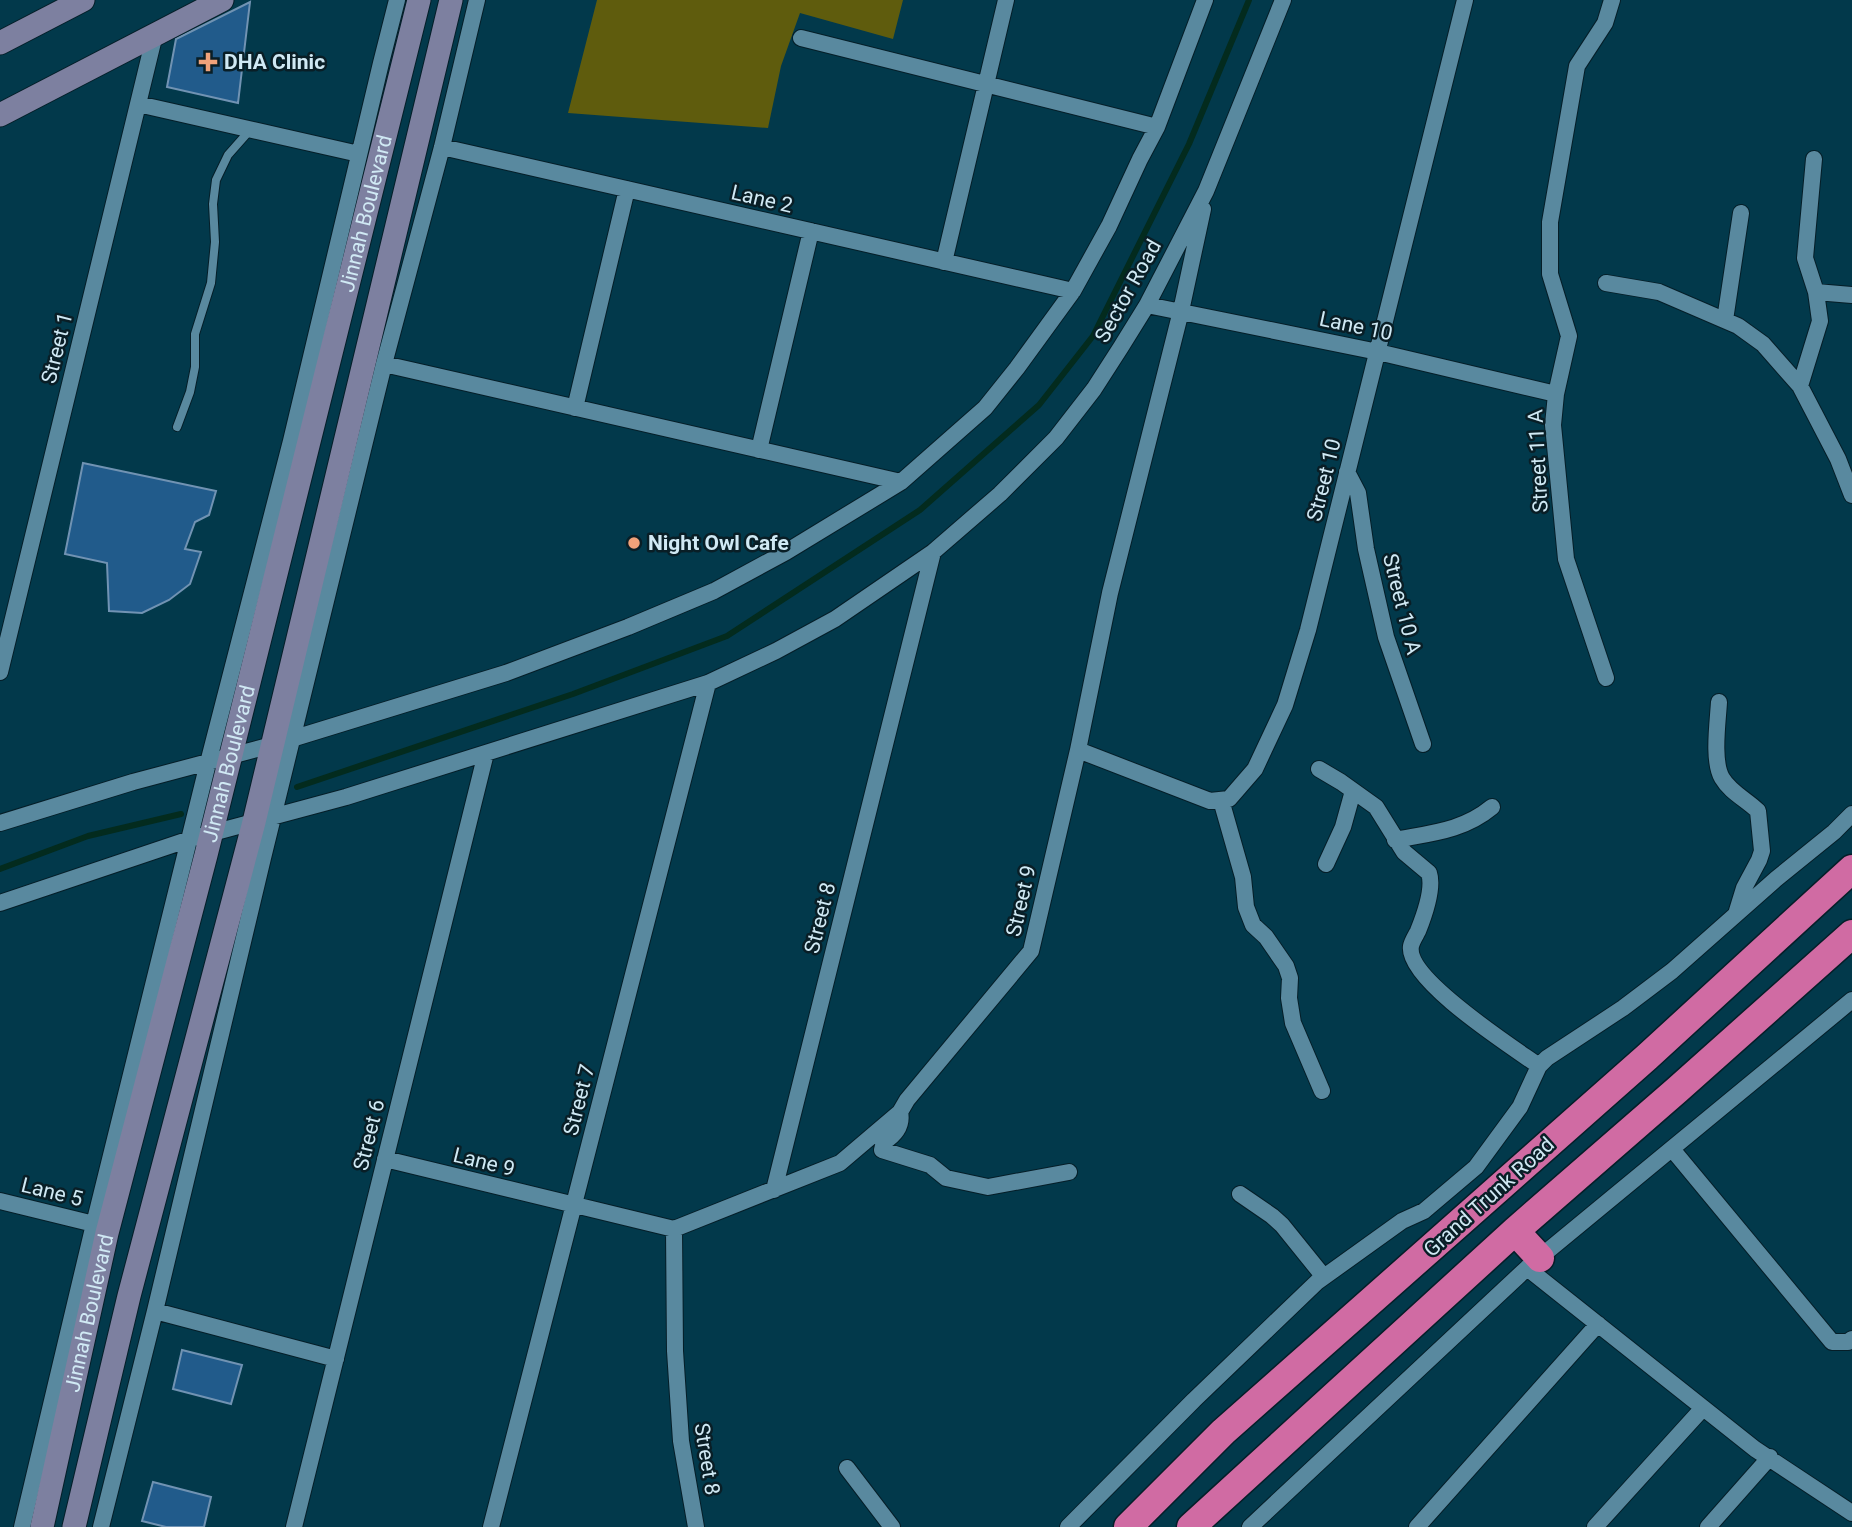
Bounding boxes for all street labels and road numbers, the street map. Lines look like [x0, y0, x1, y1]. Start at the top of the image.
street label: Jinnah Boulevard [335, 132, 397, 295]
street label: Lane 2 [729, 180, 795, 218]
street label: Sector Road [1090, 235, 1166, 347]
street label: Lane 10 [1317, 307, 1395, 345]
street label: Street 1 [37, 310, 77, 386]
street label: Street 11 A [1523, 409, 1553, 513]
street label: Street 10 [1302, 436, 1346, 524]
street label: Street 10 A [1378, 551, 1426, 657]
street label: Jinnah Boulevard [198, 683, 260, 845]
street label: Street 9 [1001, 863, 1041, 939]
street label: Street 8 [800, 880, 840, 956]
street label: Street 7 [559, 1062, 599, 1138]
street label: Street 6 [349, 1097, 389, 1173]
street label: Grand Trunk Road [1419, 1132, 1559, 1262]
street label: Lane 9 [451, 1143, 517, 1181]
street label: Lane 5 [19, 1173, 85, 1211]
street label: Jinnah Boulevard [60, 1232, 118, 1394]
street label: Street 8 [689, 1421, 725, 1497]

